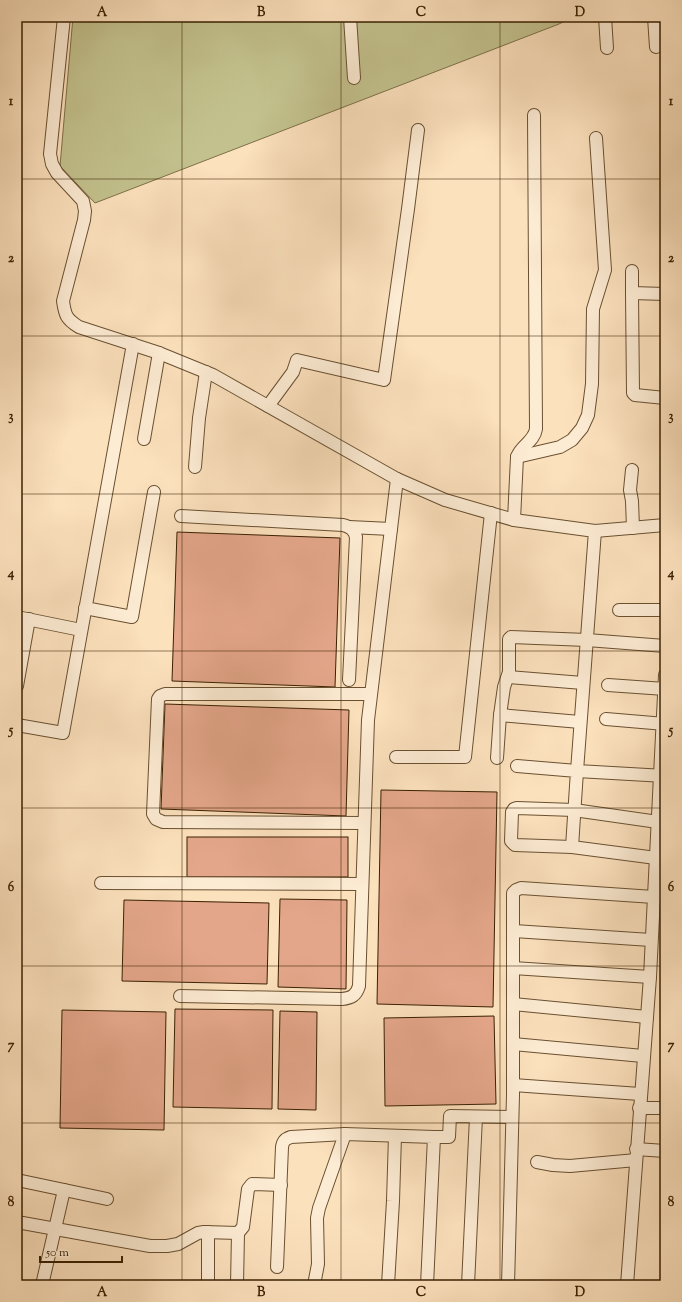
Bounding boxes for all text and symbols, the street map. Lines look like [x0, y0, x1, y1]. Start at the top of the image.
text: A [97, 4, 108, 22]
text: B [257, 4, 266, 22]
text: C [416, 4, 426, 22]
text: D [575, 4, 585, 22]
text: 1 [9, 93, 14, 111]
text: 1 [669, 93, 674, 111]
text: 2 [8, 250, 15, 268]
text: 2 [668, 250, 675, 268]
text: 3 [8, 408, 14, 426]
text: 3 [668, 408, 674, 426]
text: 4 [7, 565, 15, 583]
text: 4 [667, 565, 675, 583]
text: 5 [8, 722, 14, 740]
text: 5 [668, 722, 674, 740]
text: 6 [8, 879, 15, 897]
text: 6 [668, 879, 675, 897]
text: 7 [8, 1037, 15, 1055]
text: 7 [668, 1037, 675, 1055]
text: 8 [8, 1194, 15, 1212]
text: 8 [668, 1194, 675, 1212]
scale bar [40, 1238, 122, 1264]
text: 50 m [45, 1244, 69, 1262]
text: A [97, 1284, 108, 1302]
text: B [257, 1284, 266, 1302]
text: C [416, 1284, 426, 1302]
text: D [575, 1284, 585, 1302]

